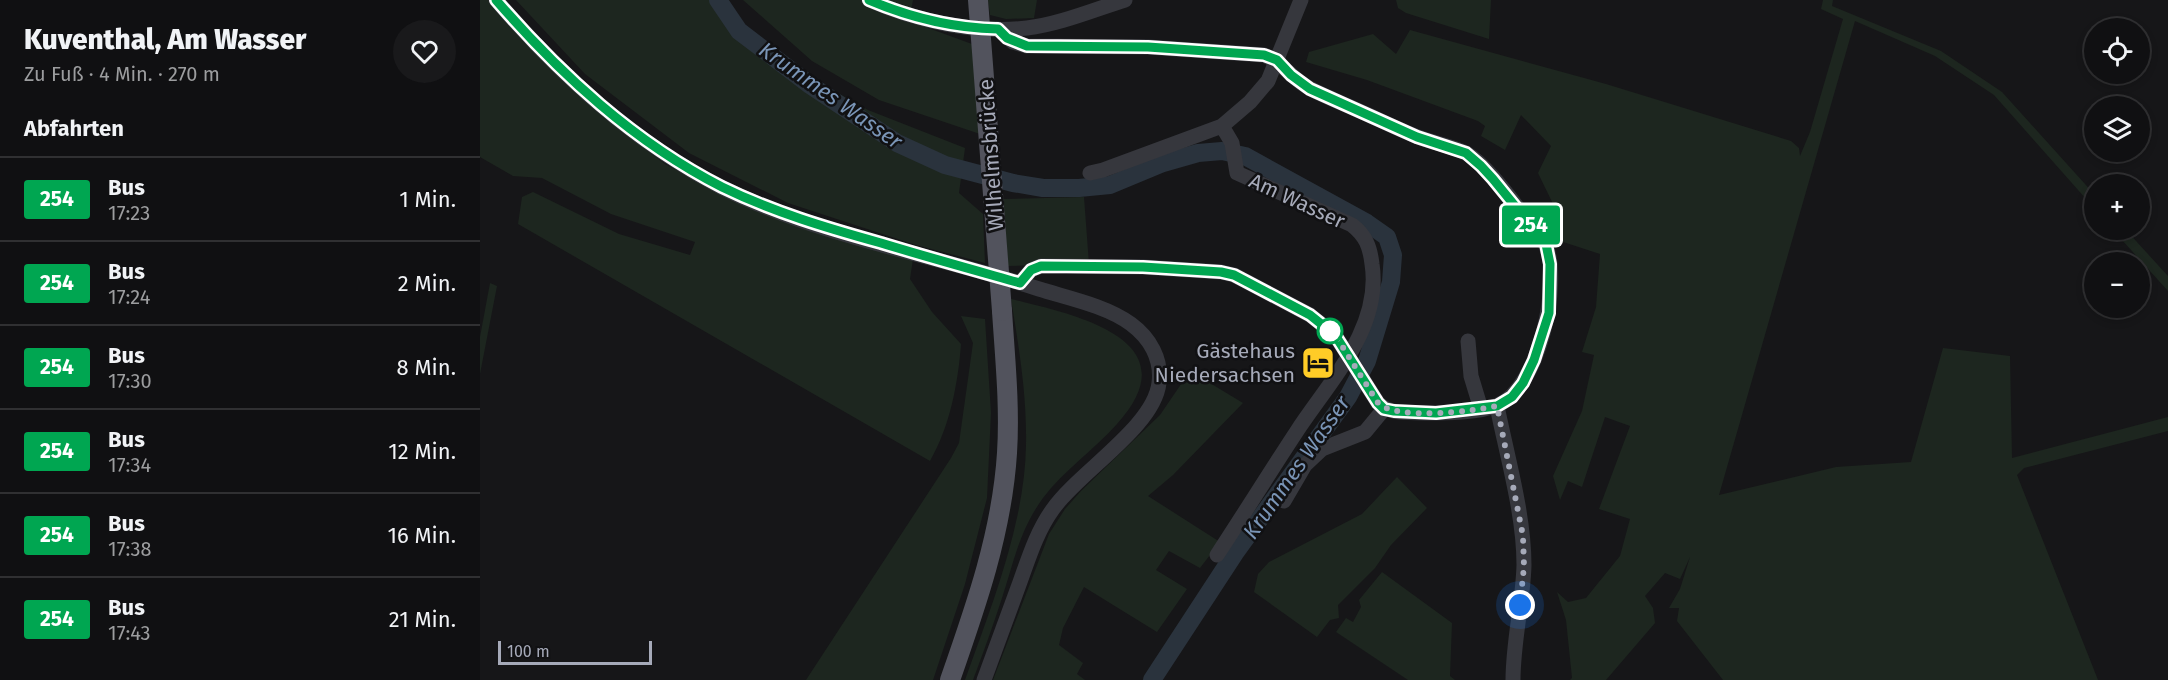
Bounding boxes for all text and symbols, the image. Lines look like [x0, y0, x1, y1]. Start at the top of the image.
map controls [2084, 18, 2150, 318]
button: locate [2084, 18, 2150, 84]
button: heart [393, 20, 456, 83]
text: Kuventhal, Am Wasser [24, 23, 306, 56]
water label: Krummes Wasser [754, 36, 908, 155]
text: Zu Fuß · 4 Min. · 270 m [24, 62, 220, 86]
street label: Wilhelmsbrücke [973, 78, 1009, 232]
button: layers [2084, 96, 2150, 162]
text: Abfahrten [24, 115, 124, 142]
street label: Am Wasser [1245, 168, 1349, 234]
text: Bus [108, 174, 145, 201]
button: + [2084, 174, 2150, 240]
text: 254 [40, 186, 74, 212]
text: 1 Min. [399, 186, 456, 213]
text: 17:23 [108, 201, 150, 225]
line badge: 254 [1496, 206, 1566, 244]
text: 254 [1514, 212, 1548, 238]
button: − [2084, 252, 2150, 318]
text: Bus [108, 258, 145, 285]
text: 254 [40, 270, 74, 296]
text: 2 Min. [398, 270, 456, 297]
text: 17:24 [108, 285, 150, 309]
unlabelled marker [1317, 318, 1343, 344]
place label: Gästehaus Niedersachsen [1155, 338, 1295, 388]
text: Bus [108, 342, 145, 369]
hotel icon: Gästehaus Niedersachsen [1300, 345, 1336, 381]
text: 254 [40, 354, 74, 380]
text: 8 Min. [397, 354, 456, 381]
text: 17:30 [108, 369, 152, 393]
water label: Krummes Wasser [1237, 390, 1356, 544]
text: Bus [108, 426, 145, 453]
text: 254 [40, 438, 74, 464]
text: 12 Min. [388, 438, 456, 465]
text: 17:34 [108, 453, 151, 477]
text: Bus [108, 510, 145, 537]
text: 254 [40, 522, 74, 548]
text: 16 Min. [387, 522, 456, 549]
text: 17:38 [108, 537, 152, 561]
your location [1505, 590, 1535, 620]
text: Bus [108, 594, 145, 621]
text: 254 [40, 606, 74, 632]
text: 21 Min. [389, 606, 456, 633]
text: 17:43 [108, 621, 151, 645]
scale bar [498, 638, 652, 666]
text: 100 m [507, 642, 550, 661]

